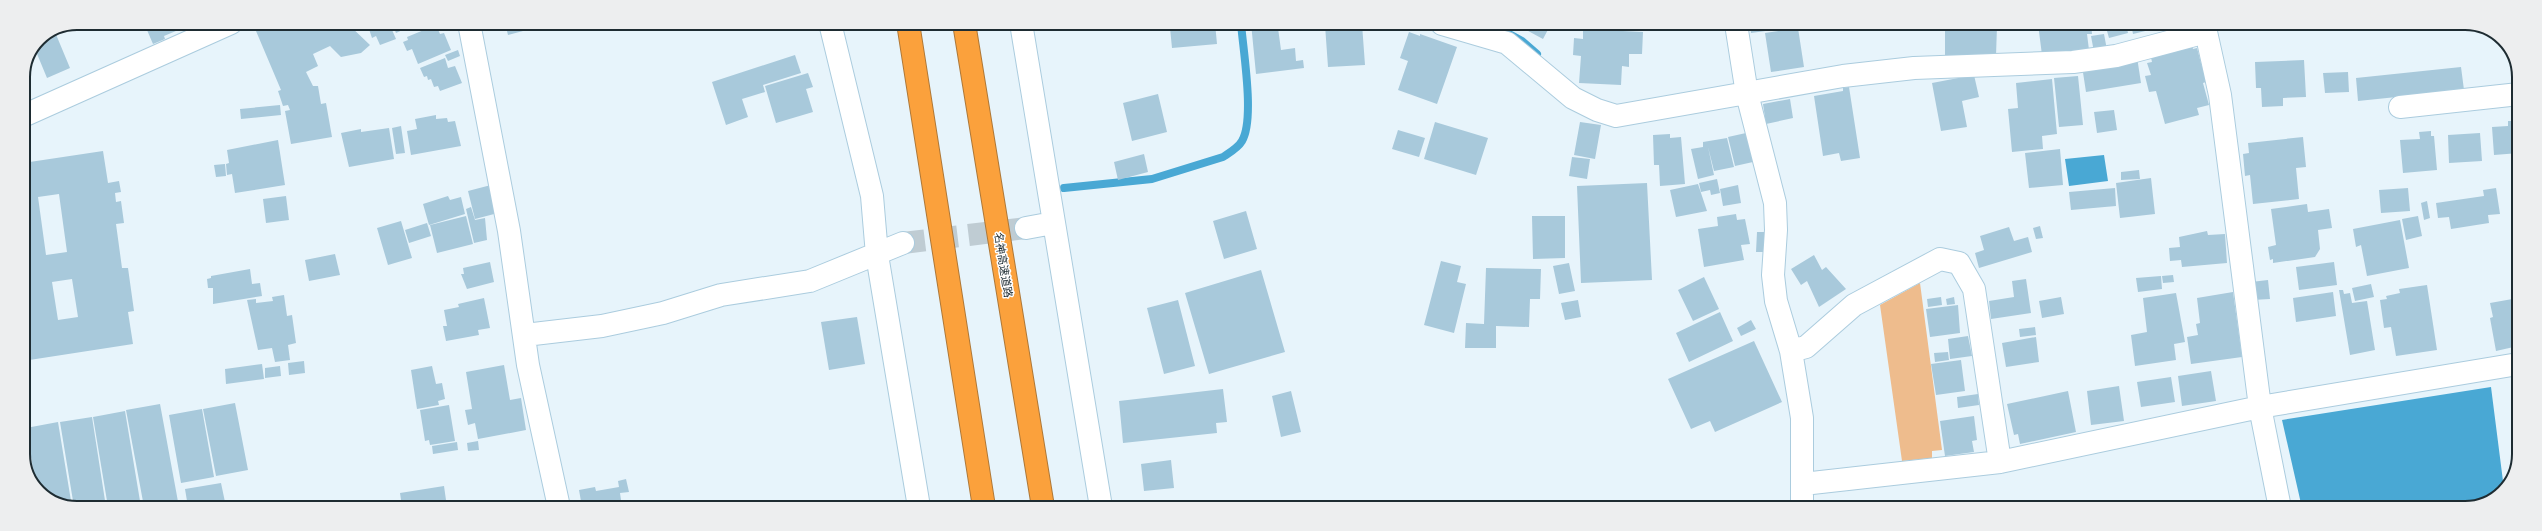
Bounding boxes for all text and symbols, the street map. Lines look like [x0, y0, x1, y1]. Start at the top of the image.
street label: 名神高速道路 [991, 231, 1015, 299]

